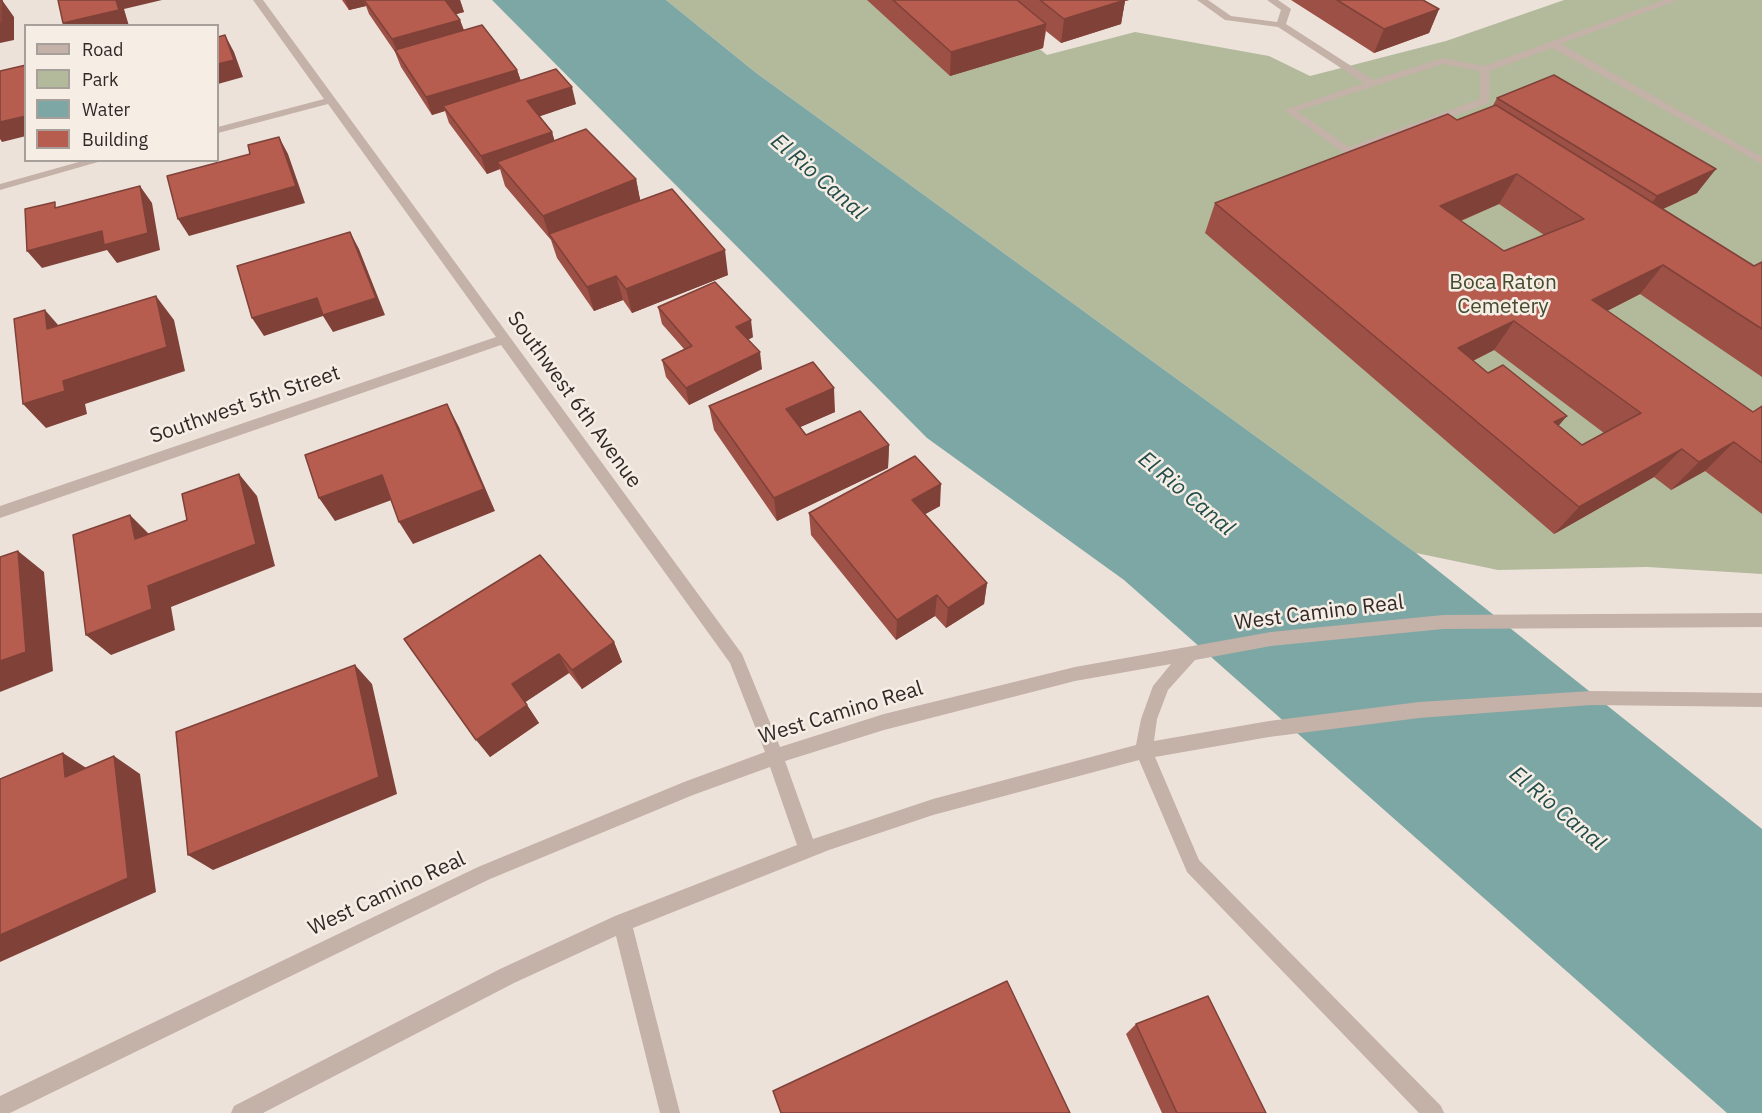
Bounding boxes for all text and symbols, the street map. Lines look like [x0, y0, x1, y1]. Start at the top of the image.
legend [24, 24, 219, 162]
text: Road [82, 38, 123, 61]
text: Park [82, 68, 118, 91]
text: Water [82, 98, 130, 121]
text: Building [82, 128, 148, 151]
water label: El Rio Canal [765, 129, 871, 225]
park label: Boca Raton Cemetery [1449, 270, 1557, 320]
street label: Southwest 6th Avenue [501, 307, 647, 493]
street label: Southwest 5th Street [147, 361, 343, 449]
water label: El Rio Canal [1133, 446, 1239, 542]
street label: West Camino Real [1233, 590, 1405, 636]
street label: West Camino Real [756, 676, 926, 750]
water label: El Rio Canal [1504, 761, 1610, 857]
street label: West Camino Real [304, 847, 470, 941]

